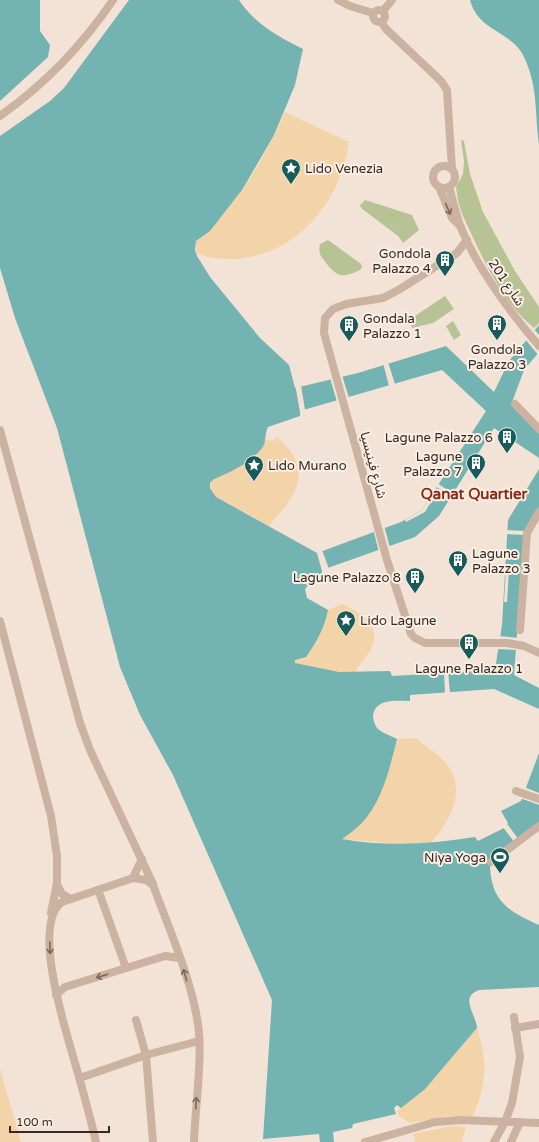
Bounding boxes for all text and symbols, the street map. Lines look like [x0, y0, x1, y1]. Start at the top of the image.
place icon: Lido Venezia [280, 157, 302, 185]
place label: Lido Venezia [305, 161, 383, 177]
one-way arrow [445, 202, 452, 214]
place label: Gondola Palazzo 4 [372, 246, 431, 277]
building icon: Gondola Palazzo 4 [434, 249, 456, 277]
street label: شارع 201 [483, 256, 528, 310]
place label: Gondala Palazzo 1 [363, 311, 422, 342]
building icon: Gondola Palazzo 3 [486, 313, 508, 341]
building icon: Gondala Palazzo 1 [338, 314, 360, 342]
place label: Gondola Palazzo 3 [468, 342, 526, 373]
building icon: Lagune Palazzo 6 [496, 426, 518, 454]
street label: شارع فينيسيا [355, 430, 390, 501]
place label: Lagune Palazzo 6 [385, 430, 493, 446]
place label: Lagune Palazzo 7 [403, 449, 462, 480]
building icon: Lagune Palazzo 7 [465, 452, 487, 480]
place icon: Lido Murano [243, 454, 265, 482]
place label: Lido Murano [268, 458, 347, 474]
district label: Qanat Quartier [421, 485, 528, 503]
place label: Lagune Palazzo 3 [472, 546, 531, 577]
building icon: Lagune Palazzo 3 [447, 549, 469, 577]
building icon: Lagune Palazzo 8 [404, 566, 426, 594]
place label: Lagune Palazzo 8 [293, 570, 401, 586]
place icon: Lido Lagune [335, 609, 357, 637]
place label: Lido Lagune [360, 613, 436, 629]
building icon: Lagune Palazzo 1 [458, 632, 480, 660]
place label: Lagune Palazzo 1 [415, 661, 523, 677]
sports icon: Niya Yoga [489, 846, 511, 874]
place label: Niya Yoga [424, 850, 486, 866]
one-way arrow [47, 941, 54, 954]
one-way arrow [181, 969, 188, 982]
one-way arrow [96, 973, 109, 980]
one-way arrow [192, 1097, 199, 1110]
scale bar [10, 1108, 109, 1134]
text: 100 m [16, 1115, 53, 1129]

